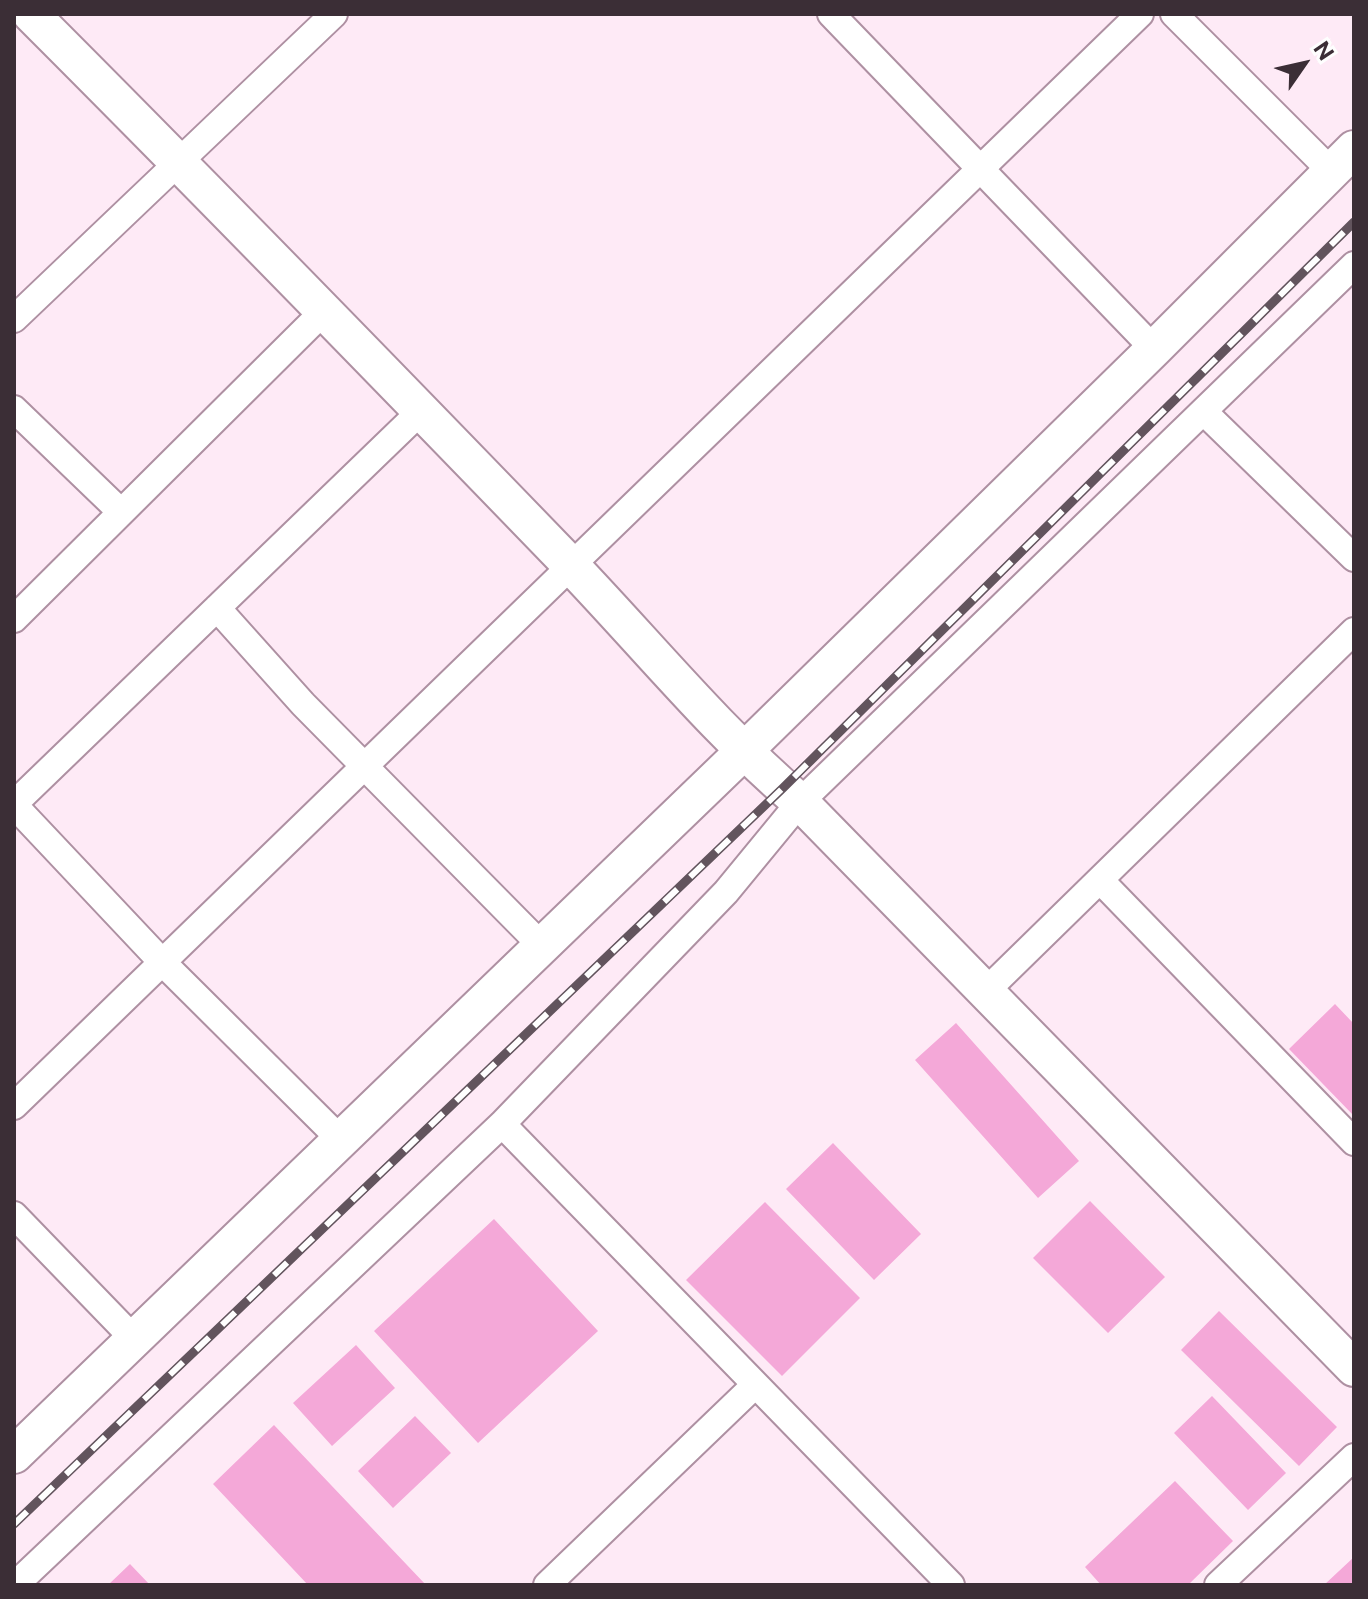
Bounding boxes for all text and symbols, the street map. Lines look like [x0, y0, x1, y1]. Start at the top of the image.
north arrow [1264, 24, 1344, 104]
text: N [1308, 36, 1339, 65]

